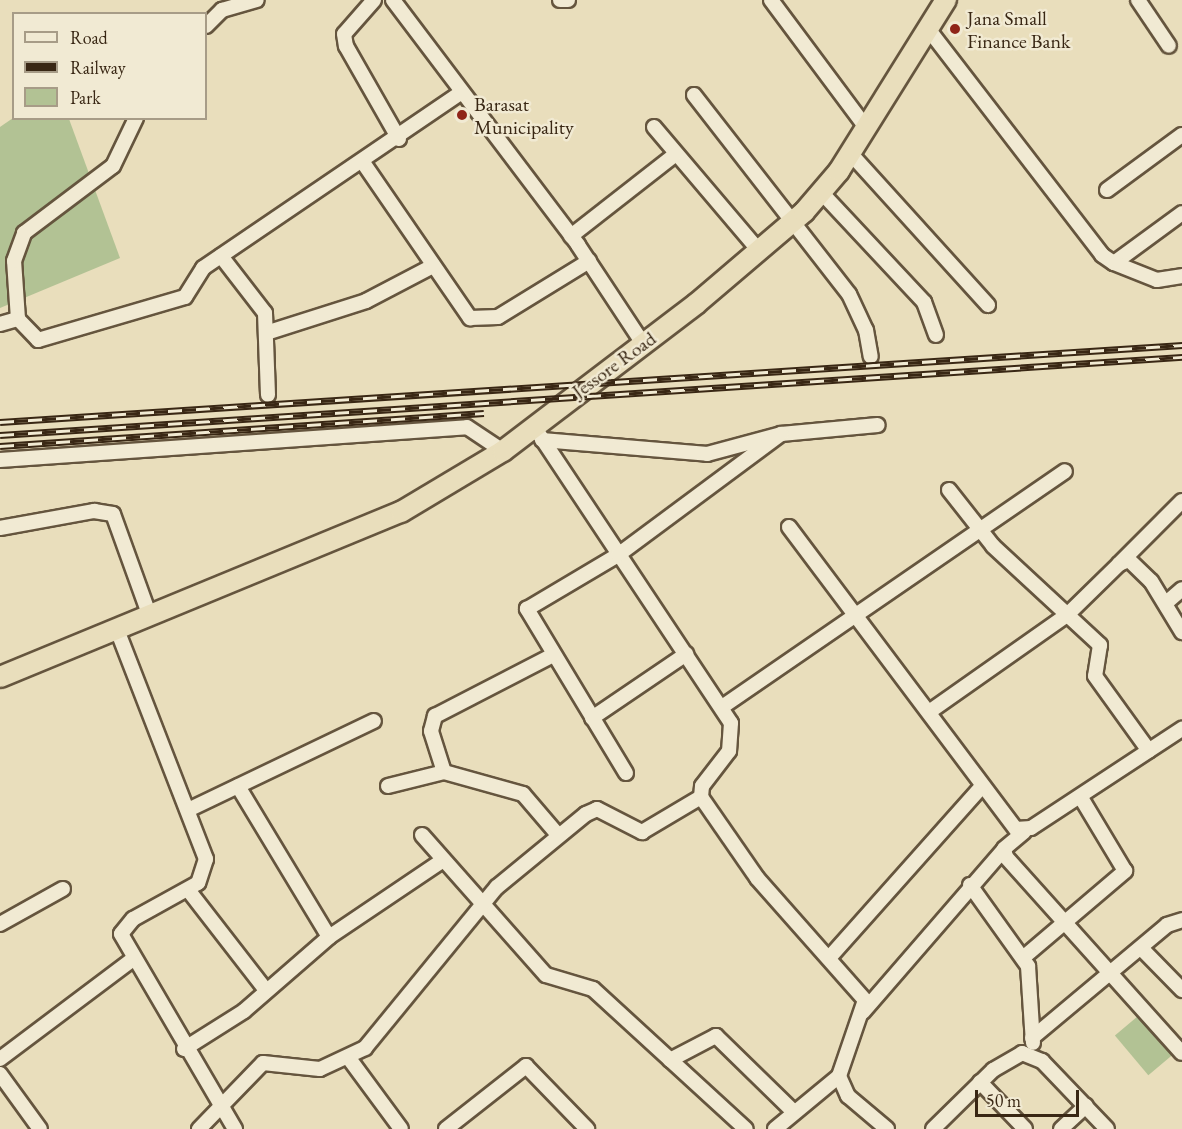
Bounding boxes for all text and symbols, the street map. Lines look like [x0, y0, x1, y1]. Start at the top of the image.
place label: Jana Small Finance Bank [967, 6, 1070, 53]
legend [12, 12, 207, 120]
marker: Jana Small Finance Bank [948, 22, 962, 36]
text: Road [70, 26, 108, 49]
text: Railway [70, 56, 126, 79]
text: Park [70, 86, 101, 109]
place label: Barasat Municipality [474, 92, 574, 139]
marker: Barasat Municipality [455, 108, 469, 122]
street label: Jessore Road [567, 327, 661, 403]
scale bar [978, 1078, 1082, 1116]
text: 50 m [986, 1089, 1021, 1112]

